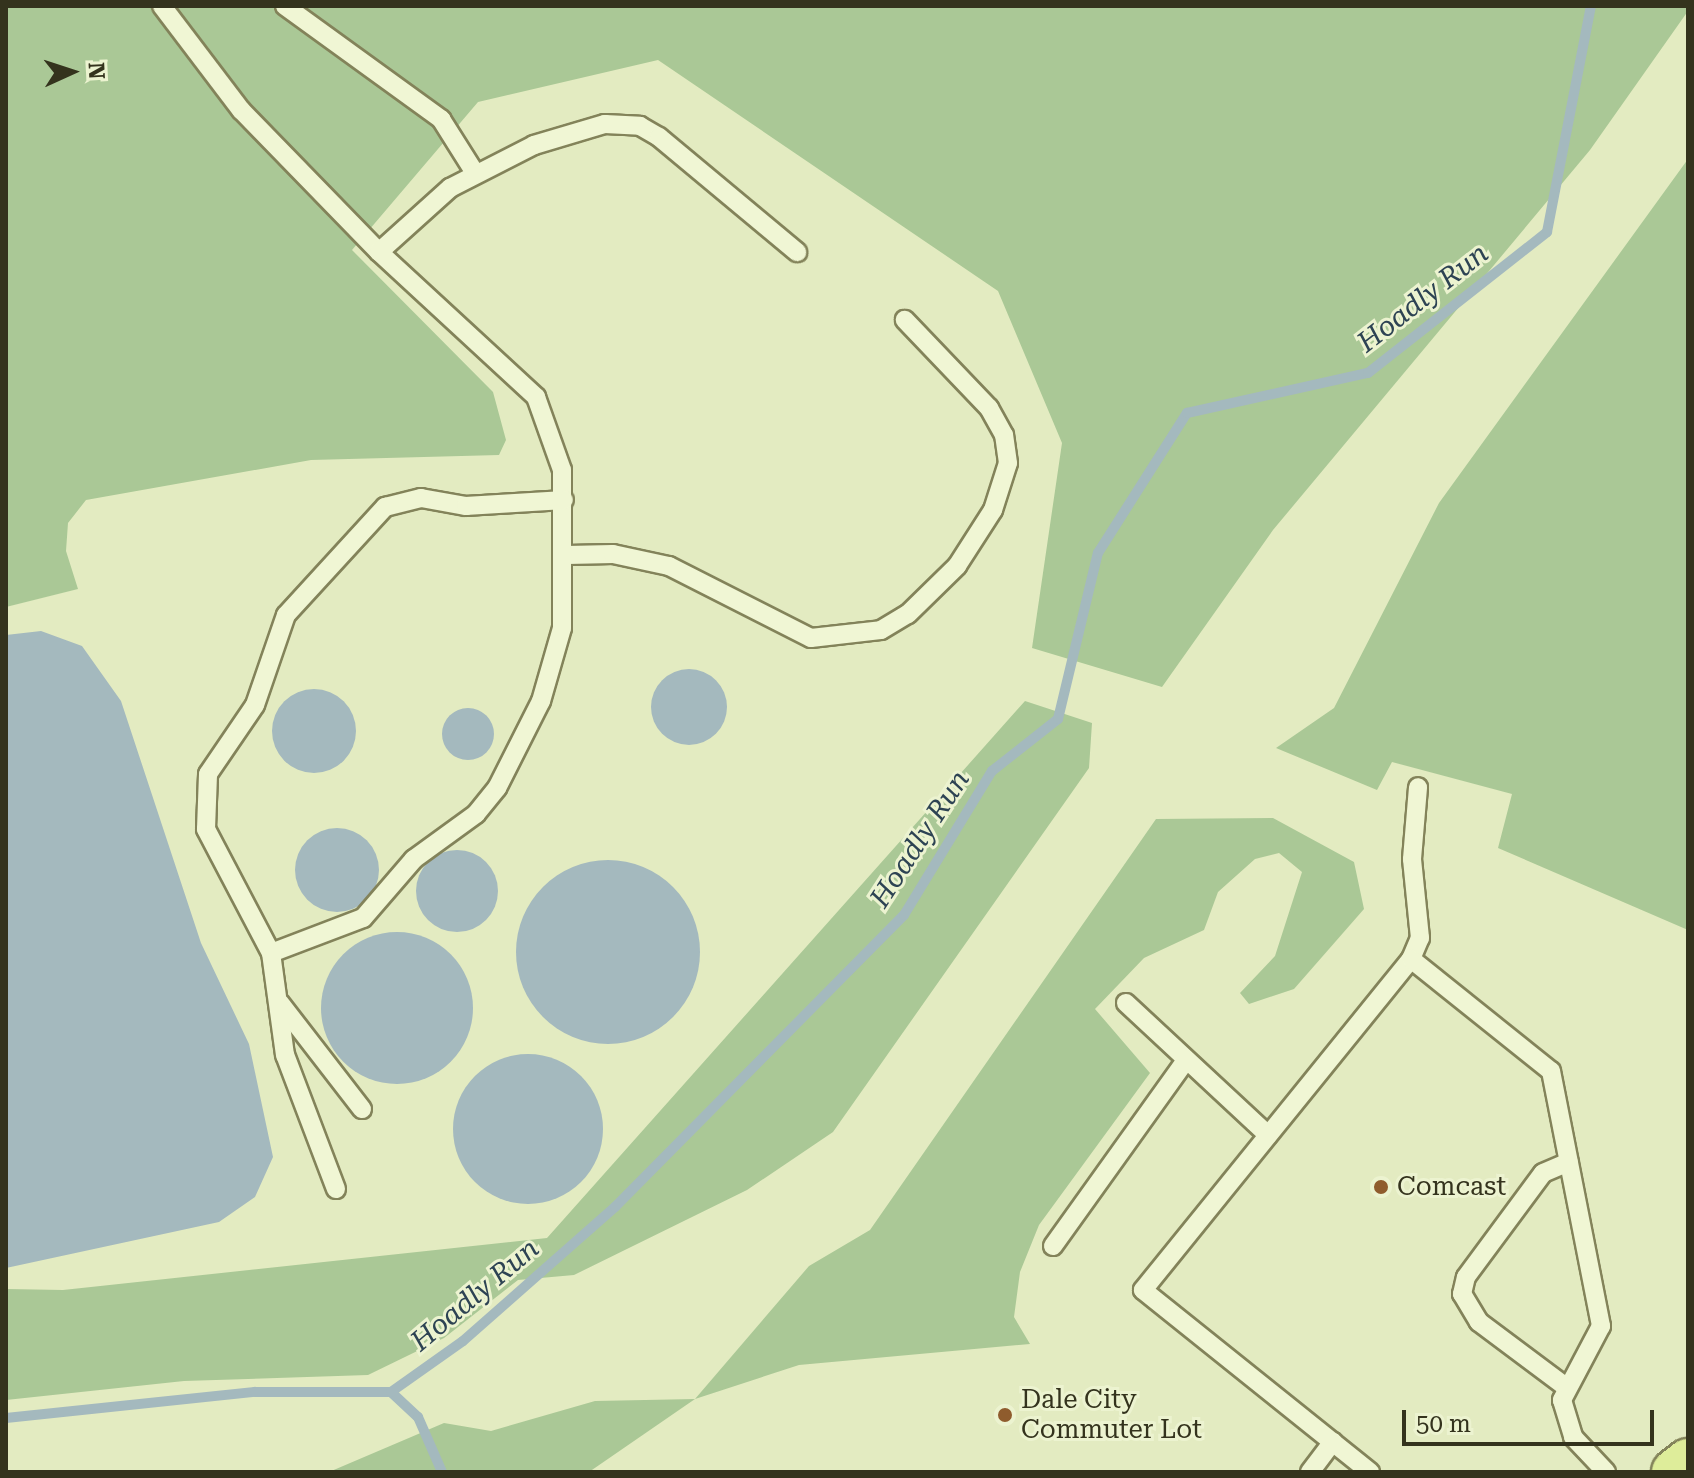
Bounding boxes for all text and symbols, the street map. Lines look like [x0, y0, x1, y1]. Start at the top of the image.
north arrow [32, 32, 112, 112]
text: N [84, 62, 109, 80]
water label: Hoadly Run [1351, 237, 1495, 359]
water label: Hoadly Run [863, 764, 977, 914]
place label: Comcast [1397, 1171, 1506, 1203]
marker: Comcast [1372, 1178, 1390, 1196]
water label: Hoadly Run [404, 1232, 546, 1358]
place label: Dale City Commuter Lot [1021, 1384, 1202, 1446]
scale bar [1406, 1394, 1658, 1444]
marker: Dale City Commuter Lot [996, 1406, 1014, 1424]
text: 50 m [1416, 1410, 1471, 1438]

